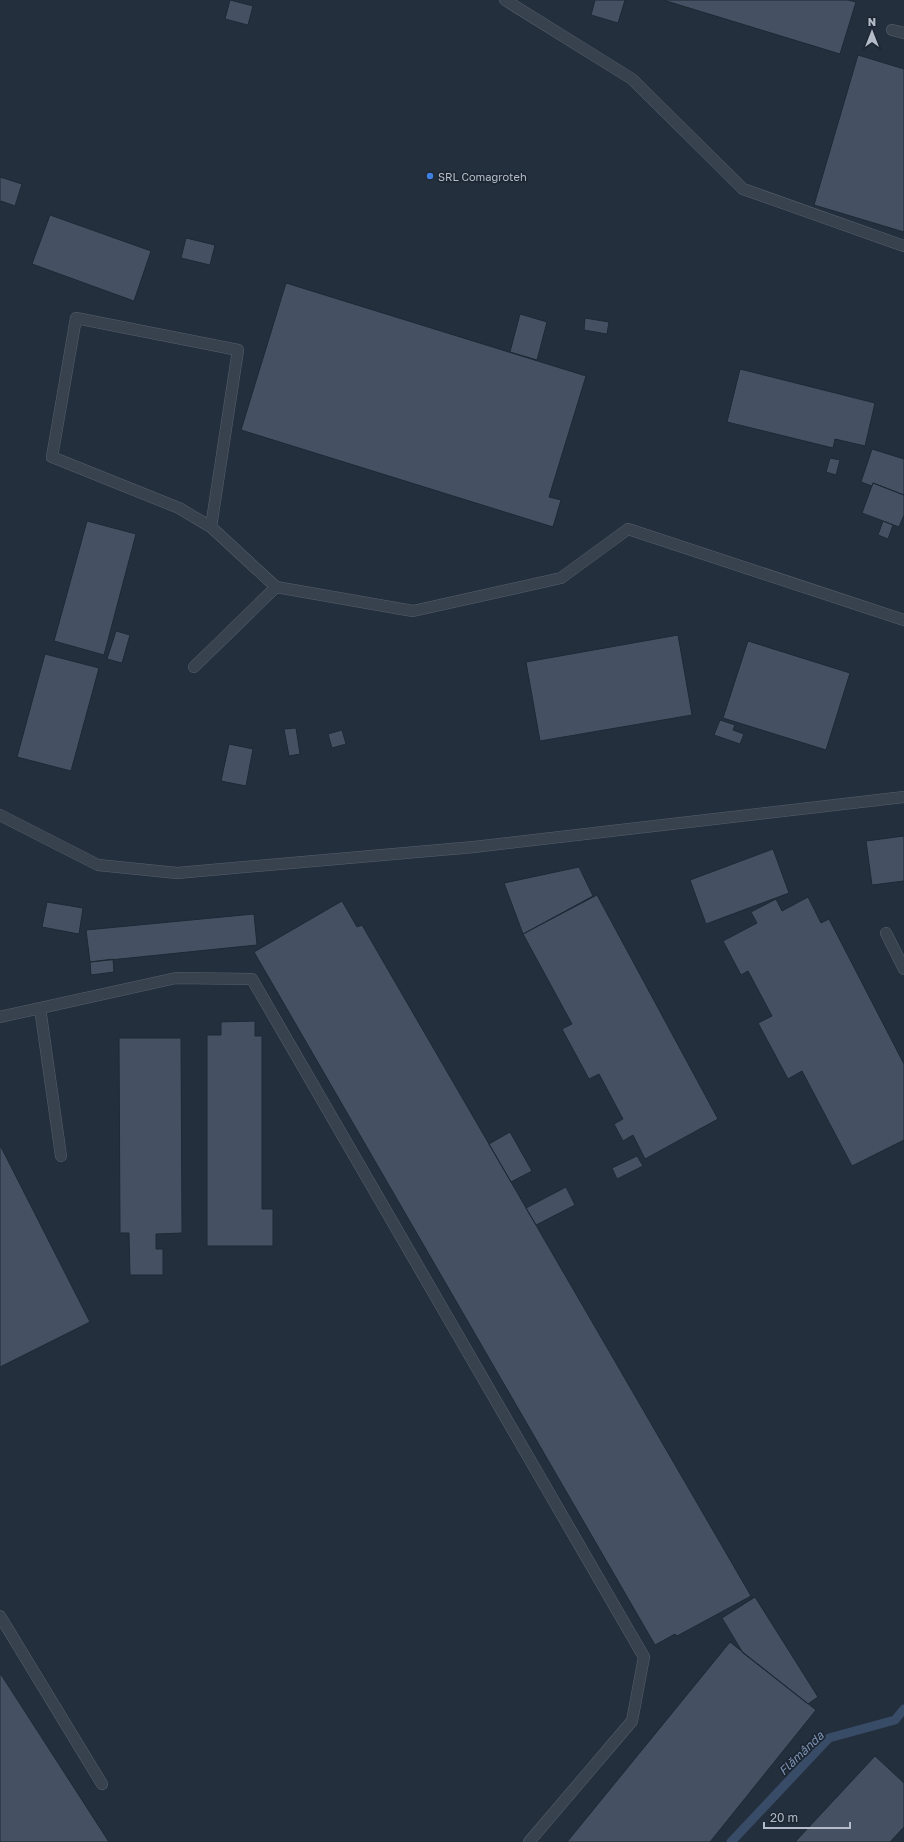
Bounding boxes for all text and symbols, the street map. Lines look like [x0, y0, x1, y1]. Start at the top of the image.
north arrow [852, 12, 892, 52]
text: N [868, 15, 876, 28]
place label: SRL Comagroteh [438, 170, 527, 183]
marker: SRL Comagroteh [425, 171, 435, 181]
water label: Flămânda [775, 1727, 827, 1778]
scale bar [764, 1804, 850, 1830]
text: 20 m [770, 1810, 798, 1825]

